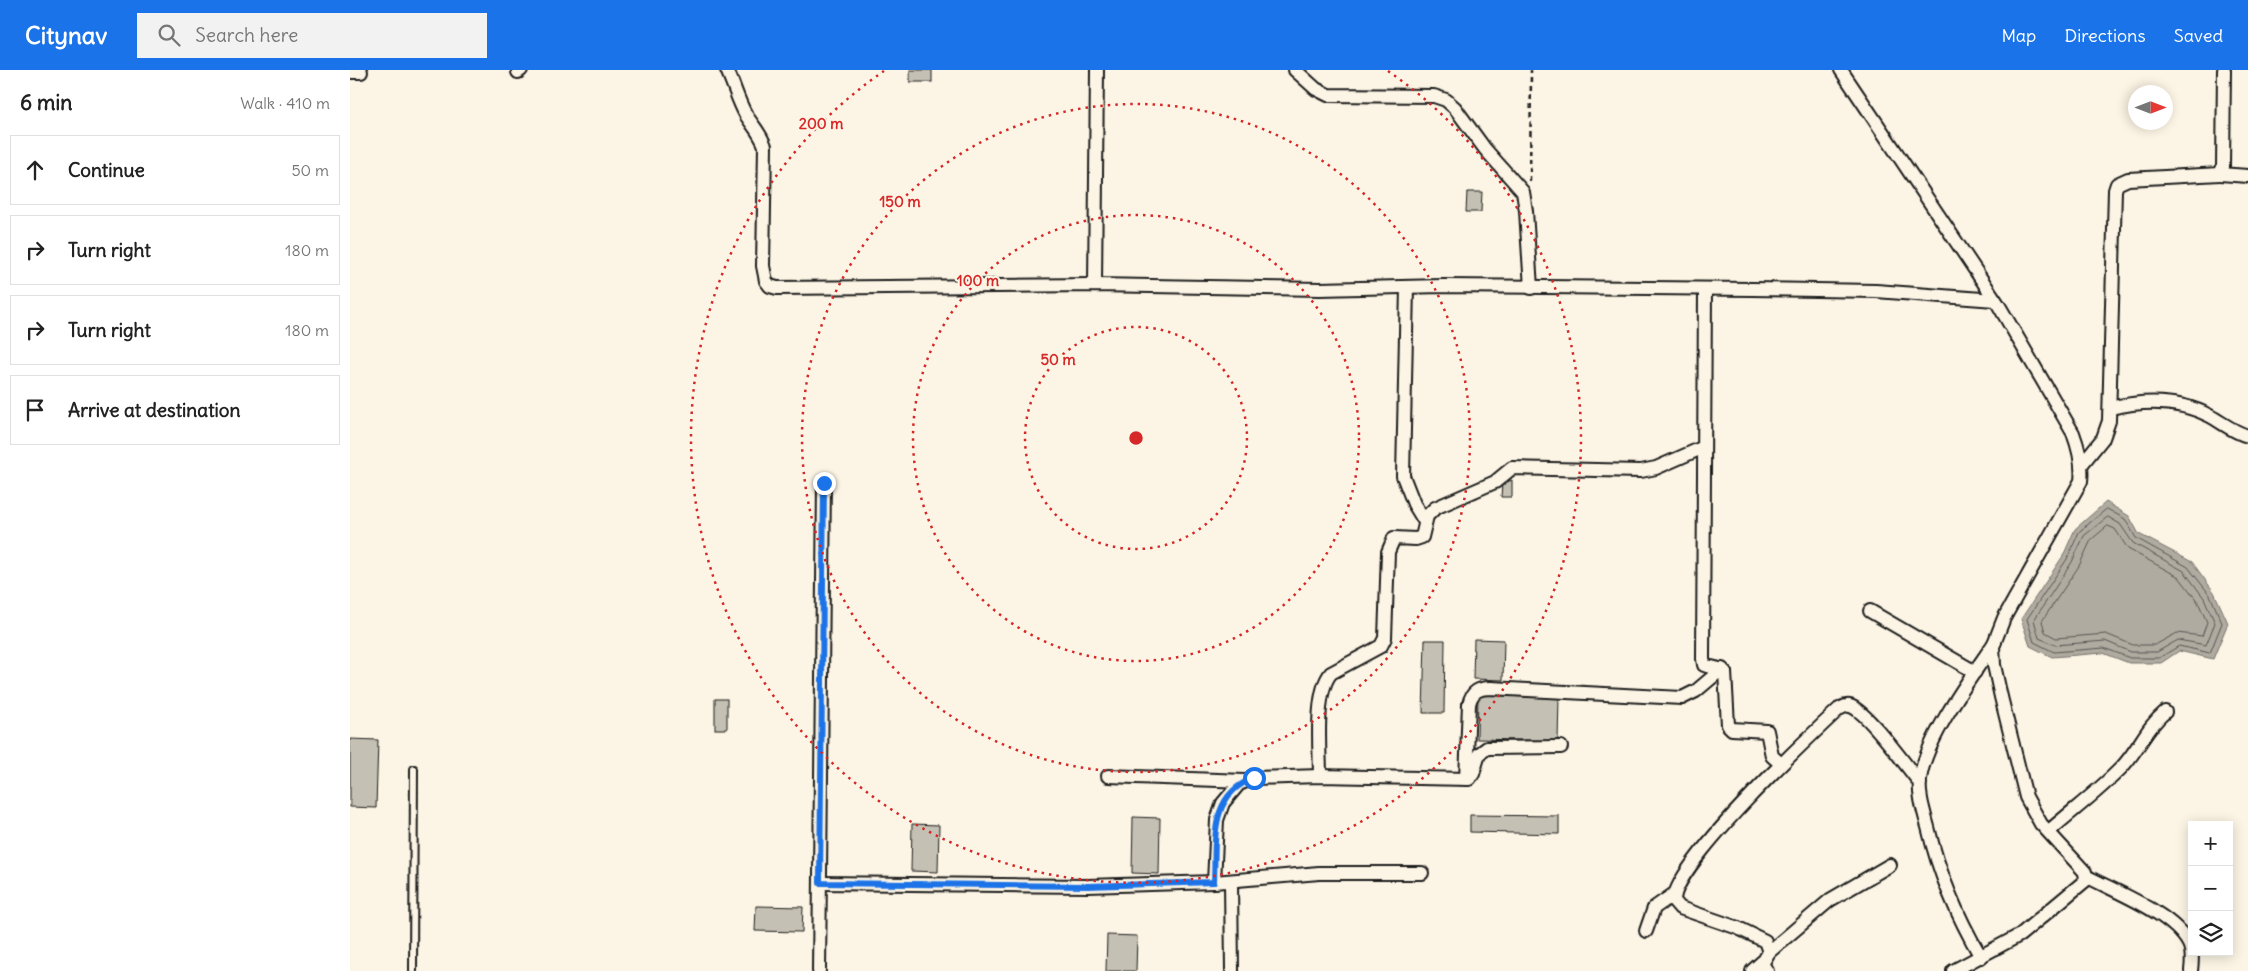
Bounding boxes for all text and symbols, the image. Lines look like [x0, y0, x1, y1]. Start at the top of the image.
search box [137, 13, 487, 58]
text: Citynav [25, 20, 107, 50]
icon: search [155, 21, 183, 49]
text: Search here [195, 23, 298, 47]
text: Map [2001, 24, 2036, 47]
text: Directions [2064, 24, 2146, 47]
text: Saved [2174, 24, 2223, 47]
north arrow [2128, 85, 2173, 130]
text: 6 min [20, 89, 72, 116]
text: Walk · 410 m [240, 93, 330, 113]
text: 200 m [799, 114, 843, 133]
icon: ahead [21, 156, 49, 184]
text: Continue [68, 158, 145, 182]
text: 50 m [291, 160, 329, 180]
text: 150 m [879, 192, 921, 211]
icon: right [21, 236, 49, 264]
text: Turn right [68, 238, 151, 262]
text: 180 m [285, 240, 329, 260]
text: 100 m [957, 271, 999, 290]
icon: right [21, 316, 49, 344]
text: Turn right [68, 318, 151, 342]
text: 180 m [285, 320, 329, 340]
text: 50 m [1040, 350, 1076, 369]
icon: arrive [21, 396, 49, 424]
text: Arrive at destination [68, 398, 241, 422]
centre of rings [1127, 429, 1145, 447]
route end [813, 472, 836, 495]
route start [1243, 767, 1266, 790]
map controls [2188, 821, 2233, 956]
button: + [2188, 821, 2233, 866]
button: − [2188, 866, 2233, 911]
button: layers [2188, 911, 2233, 956]

